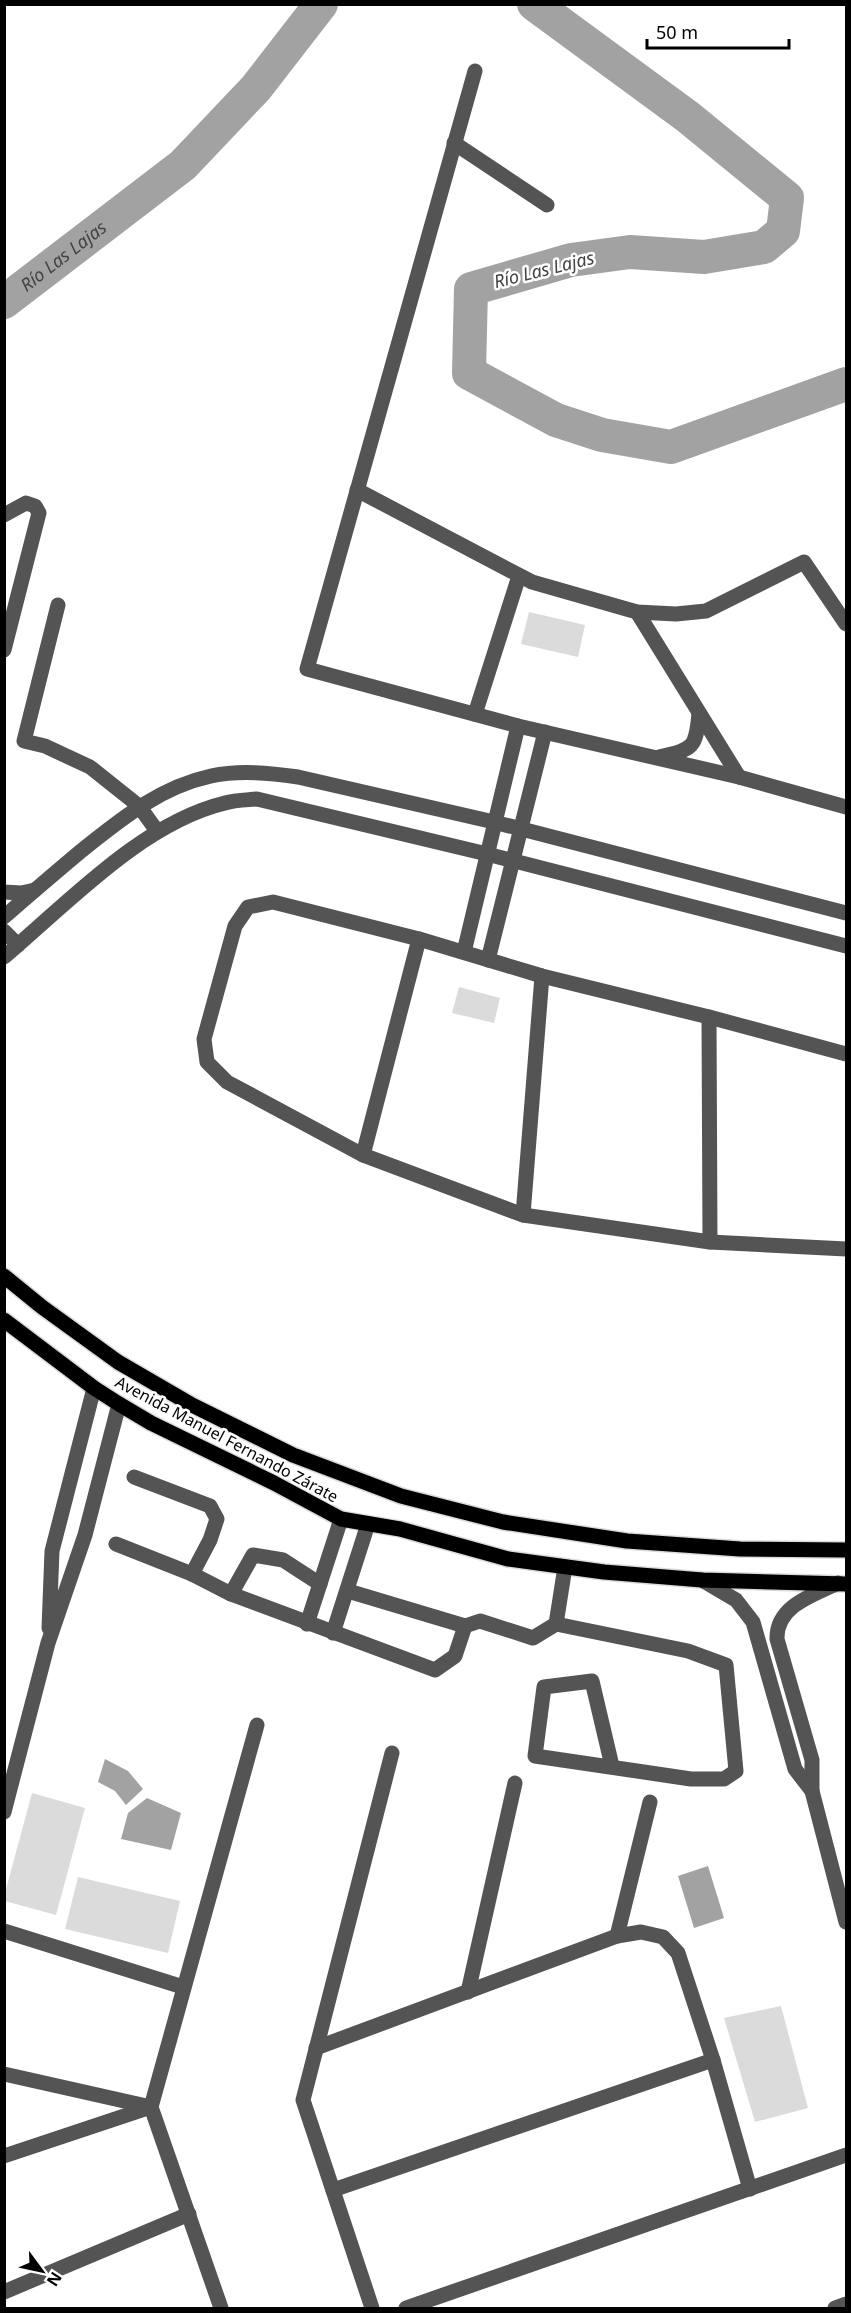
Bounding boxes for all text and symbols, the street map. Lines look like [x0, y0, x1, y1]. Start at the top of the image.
scale bar [647, 12, 790, 50]
text: 50 m [656, 20, 698, 44]
water label: Río Las Lajas [15, 215, 111, 296]
water label: Río Las Lajas [491, 245, 597, 293]
street label: Avenida Manuel Fernando Zárate [112, 1371, 342, 1507]
north arrow [12, 2241, 72, 2301]
text: N [42, 2268, 67, 2291]

